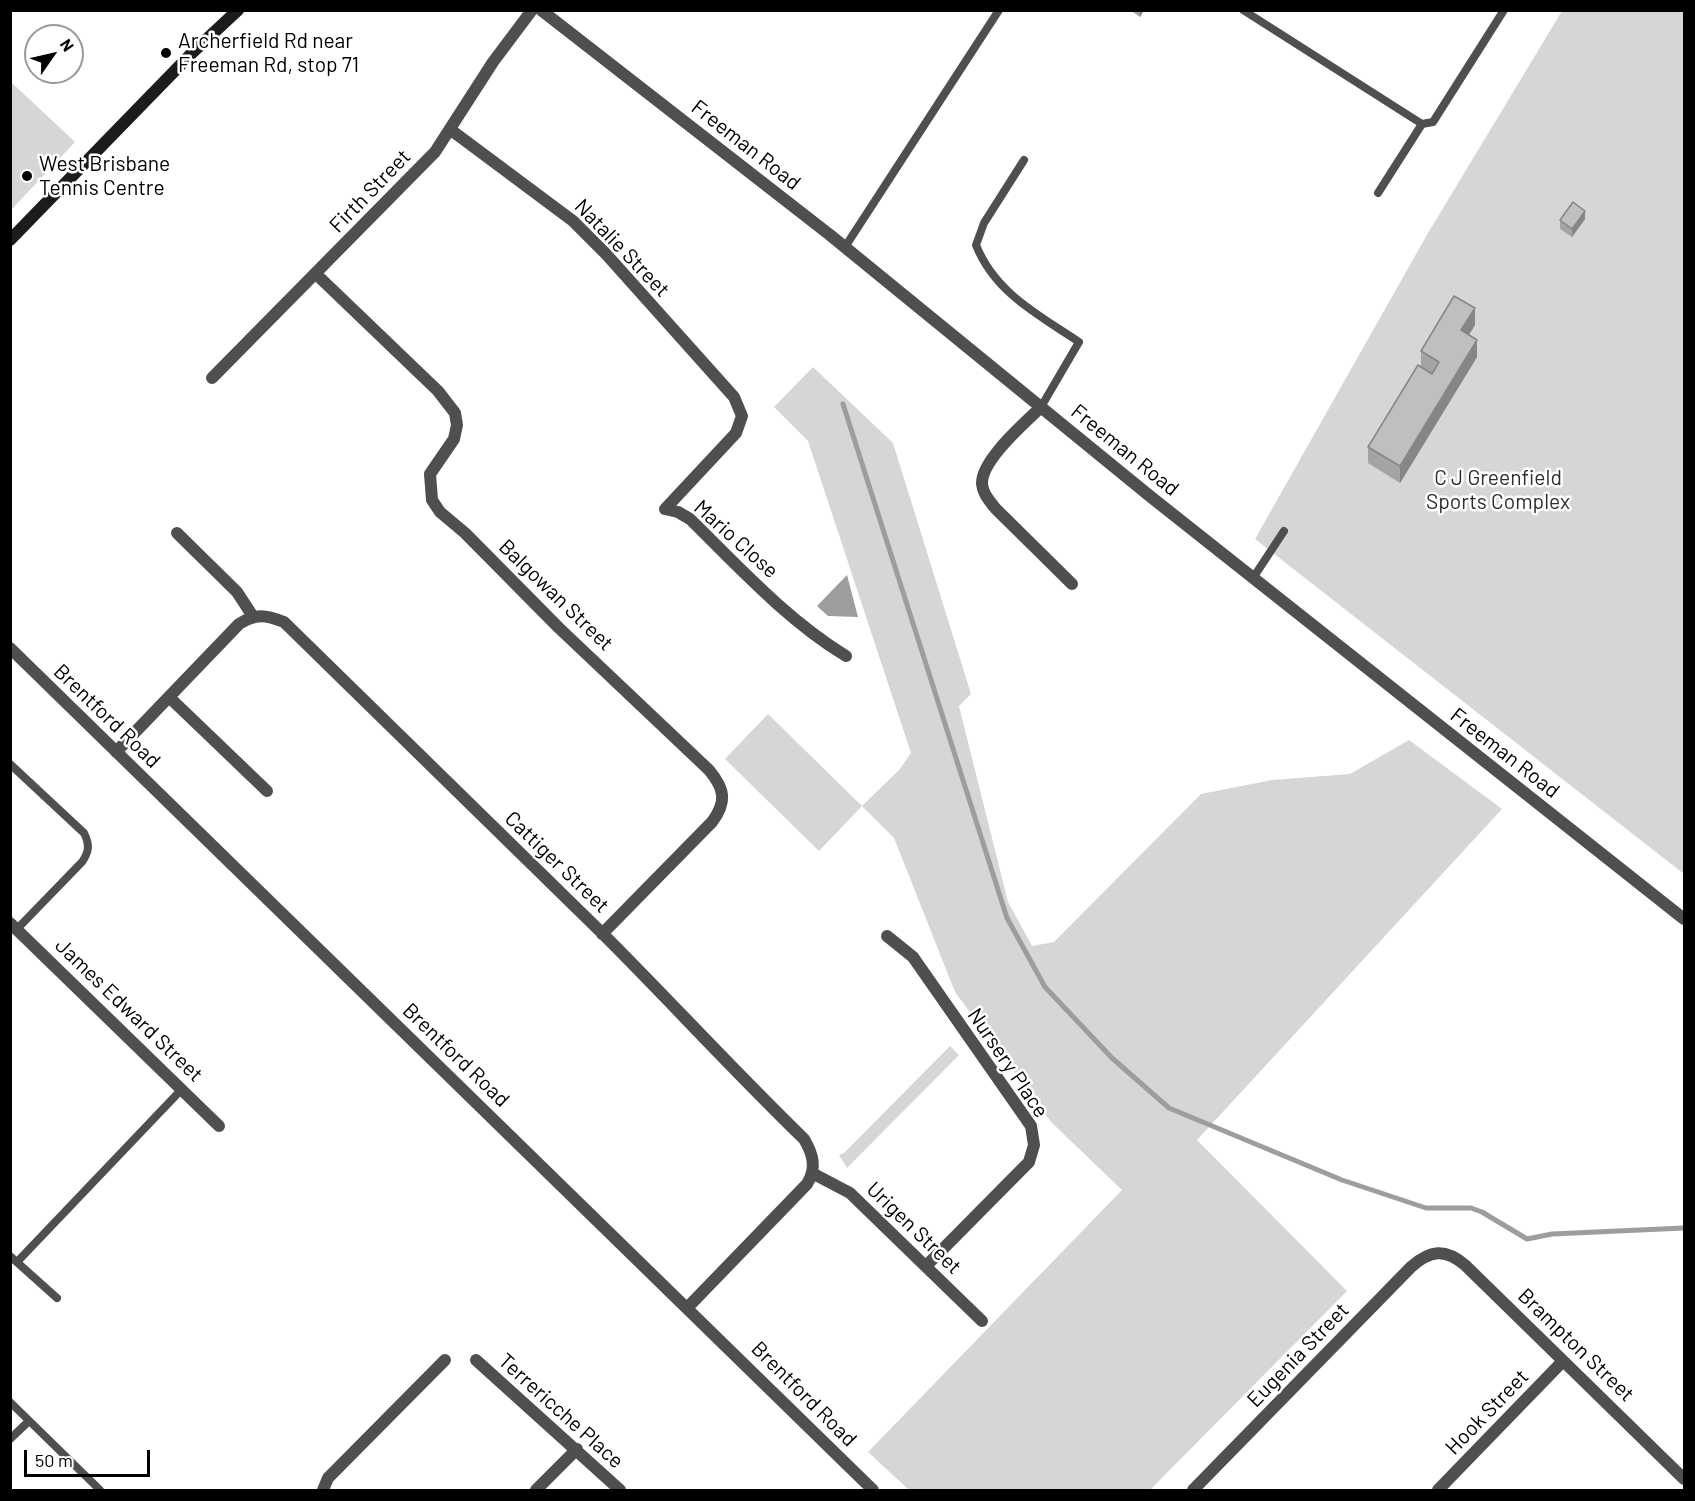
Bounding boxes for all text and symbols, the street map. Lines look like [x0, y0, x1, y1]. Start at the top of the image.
north arrow [24, 24, 84, 84]
place label: Archerfield Rd near Freeman Rd, stop 71 [178, 28, 359, 78]
text: N [57, 35, 79, 54]
marker: Archerfield Rd near Freeman Rd, stop 71 [159, 46, 173, 60]
street label: Freeman Road [686, 95, 806, 195]
street label: Firth Street [324, 144, 416, 238]
place label: West Brisbane Tennis Centre [39, 151, 170, 201]
marker: West Brisbane Tennis Centre [20, 169, 34, 183]
street label: Natalie Street [569, 194, 675, 302]
street label: Freeman Road [1066, 399, 1184, 501]
park label: C J Greenfield Sports Complex [1426, 465, 1570, 515]
street label: Mario Close [689, 495, 783, 583]
street label: Balgowan Street [494, 534, 618, 656]
street label: Brentford Road [48, 659, 166, 773]
street label: Freeman Road [1445, 703, 1565, 803]
street label: Cattiger Street [500, 806, 614, 918]
street label: James Edward Street [50, 933, 208, 1087]
street label: Brentford Road [397, 998, 515, 1112]
street label: Nursery Place [962, 1004, 1054, 1122]
street label: Urigen Street [861, 1177, 967, 1279]
street label: Brampton Street [1513, 1283, 1639, 1407]
street label: Eugenia Street [1242, 1298, 1354, 1412]
street label: Brentford Road [746, 1336, 862, 1452]
street label: Terrericche Place [493, 1348, 629, 1474]
street label: Hook Street [1440, 1364, 1534, 1460]
scale bar [27, 1438, 153, 1476]
text: 50 m [35, 1449, 73, 1471]

